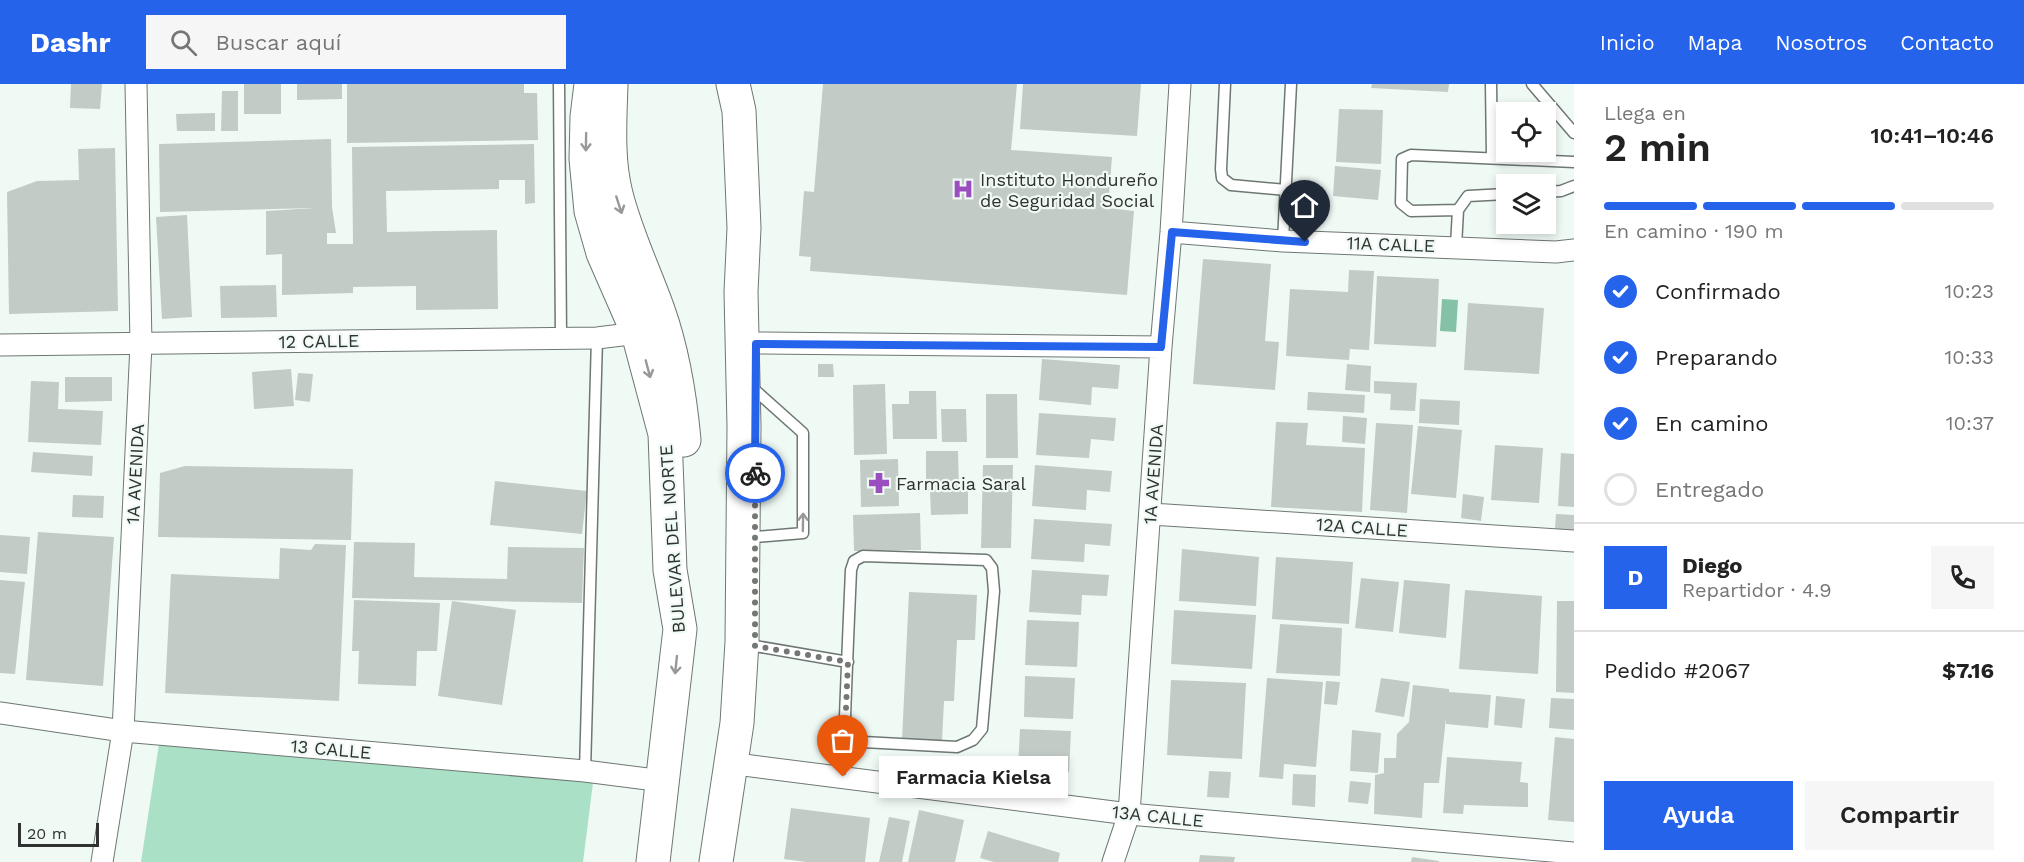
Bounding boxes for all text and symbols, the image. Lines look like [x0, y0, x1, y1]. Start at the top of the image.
search box [146, 15, 566, 69]
text: Dashr [30, 26, 110, 59]
icon: search [167, 26, 200, 59]
text: Buscar aquí [215, 30, 341, 55]
text: Inicio [1600, 30, 1655, 55]
text: Mapa [1688, 30, 1742, 55]
text: Nosotros [1775, 30, 1867, 55]
text: Contacto [1900, 30, 1994, 55]
text: Llega en [1604, 101, 1686, 125]
map controls [1496, 102, 1556, 234]
button: locate [1496, 102, 1556, 162]
text: 10:41–10:46 [1870, 123, 1994, 148]
text: 2 min [1604, 125, 1711, 170]
one-way arrow [580, 132, 592, 152]
place label: Instituto Hondureño de Seguridad Social [980, 169, 1158, 211]
button: layers [1496, 174, 1556, 234]
hospital icon: Instituto Hondureño de Seguridad Social [951, 177, 975, 201]
pin [1279, 180, 1330, 242]
icon: home [1288, 189, 1321, 222]
one-way arrow [614, 195, 625, 214]
text: En camino · 190 m [1604, 219, 1783, 243]
street label: 11A CALLE [1346, 232, 1436, 256]
icon: check [1604, 275, 1637, 308]
text: Confirmado [1655, 279, 1781, 304]
text: 10:23 [1945, 279, 1994, 303]
street label: 12 CALLE [278, 330, 360, 352]
icon: check [1604, 341, 1637, 374]
text: Preparando [1655, 345, 1778, 370]
text: 10:33 [1945, 345, 1994, 369]
one-way arrow [642, 359, 654, 378]
icon: check [1604, 407, 1637, 440]
text: En camino [1655, 411, 1769, 436]
text: 10:37 [1946, 411, 1994, 435]
street label: 1A AVENIDA [122, 423, 148, 525]
street label: 1A AVENIDA [1139, 423, 1167, 525]
courier [725, 443, 785, 503]
street label: BULEVAR DEL NORTE [655, 444, 689, 634]
icon: bike [739, 457, 772, 490]
pharmacy icon: Farmacia Saral [867, 471, 891, 495]
place label: Farmacia Saral [896, 473, 1027, 494]
text: Entregado [1655, 477, 1764, 502]
one-way arrow [797, 513, 809, 533]
street label: 12A CALLE [1315, 513, 1409, 541]
button: phone [1931, 546, 1994, 609]
text: Diego [1682, 553, 1742, 578]
text: D [1628, 565, 1643, 590]
text: Repartidor · 4.9 [1682, 578, 1832, 602]
one-way arrow [670, 655, 681, 675]
text: Pedido #2067 [1604, 658, 1750, 683]
text: $7.16 [1942, 658, 1994, 683]
pin [817, 715, 868, 777]
icon: bag [826, 724, 859, 757]
street label: 13 CALLE [290, 735, 372, 763]
callout: Farmacia Kielsa [879, 756, 1068, 798]
text: Farmacia Kielsa [896, 765, 1051, 789]
button: Ayuda [1604, 781, 1793, 850]
button: Compartir [1805, 781, 1994, 850]
street label: 13A CALLE [1111, 801, 1205, 831]
scale bar [18, 820, 99, 848]
text: 20 m [27, 824, 67, 843]

